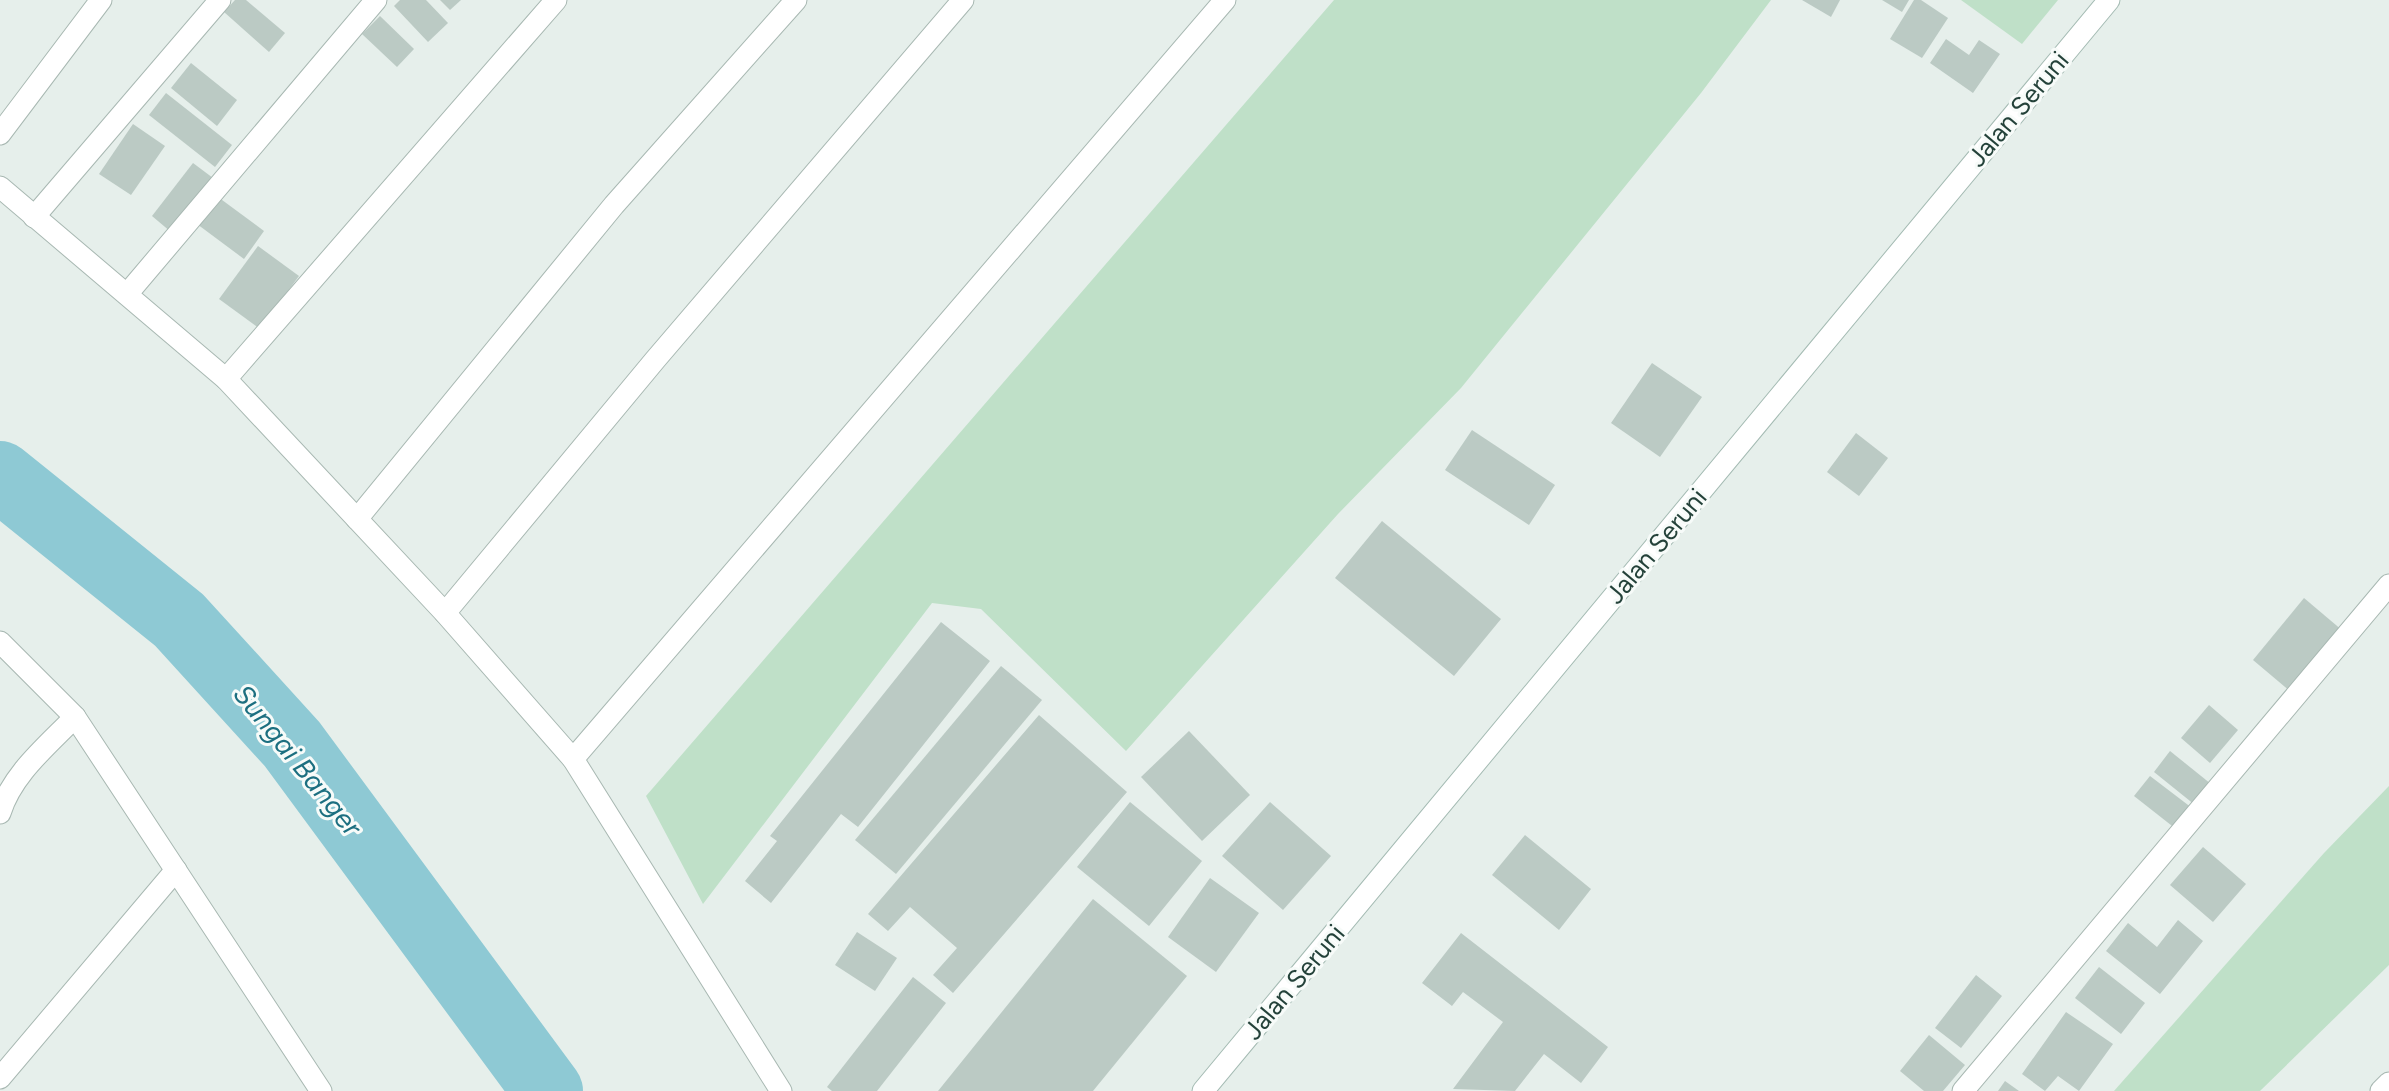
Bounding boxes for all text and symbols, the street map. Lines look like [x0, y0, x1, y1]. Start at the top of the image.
street label: Jalan Seruni [1961, 45, 2075, 173]
street label: Jalan Seruni [1599, 482, 1713, 610]
water label: Sungai Banger [227, 677, 370, 844]
street label: Jalan Seruni [1237, 918, 1351, 1046]

